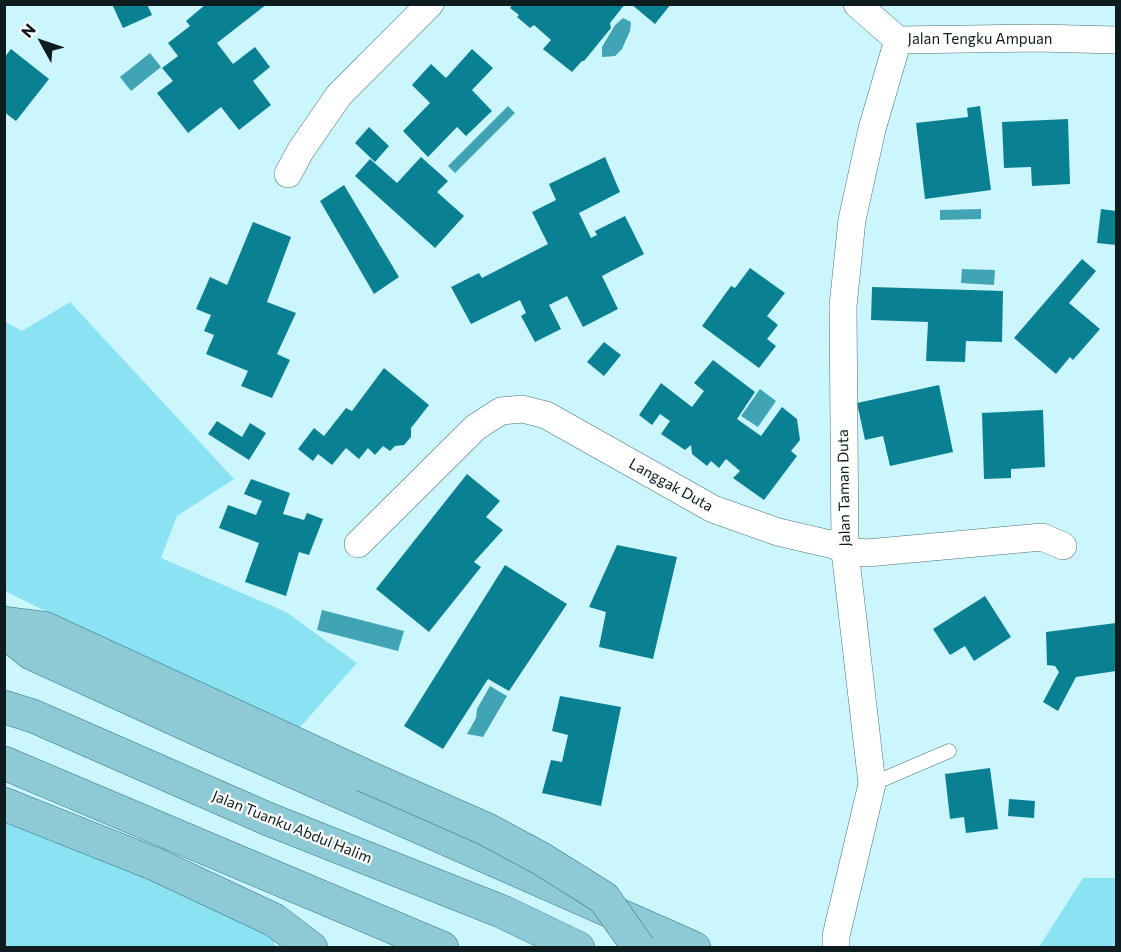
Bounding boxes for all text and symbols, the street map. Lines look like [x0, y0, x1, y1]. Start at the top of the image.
north arrow [12, 12, 72, 72]
text: N [17, 19, 39, 41]
street label: Jalan Tengku Ampuan [908, 30, 1052, 48]
street label: Jalan Taman Duta [834, 429, 854, 547]
street label: Langgak Duta [626, 454, 716, 516]
street label: Jalan Tuanku Abdul Halim [210, 787, 374, 867]

